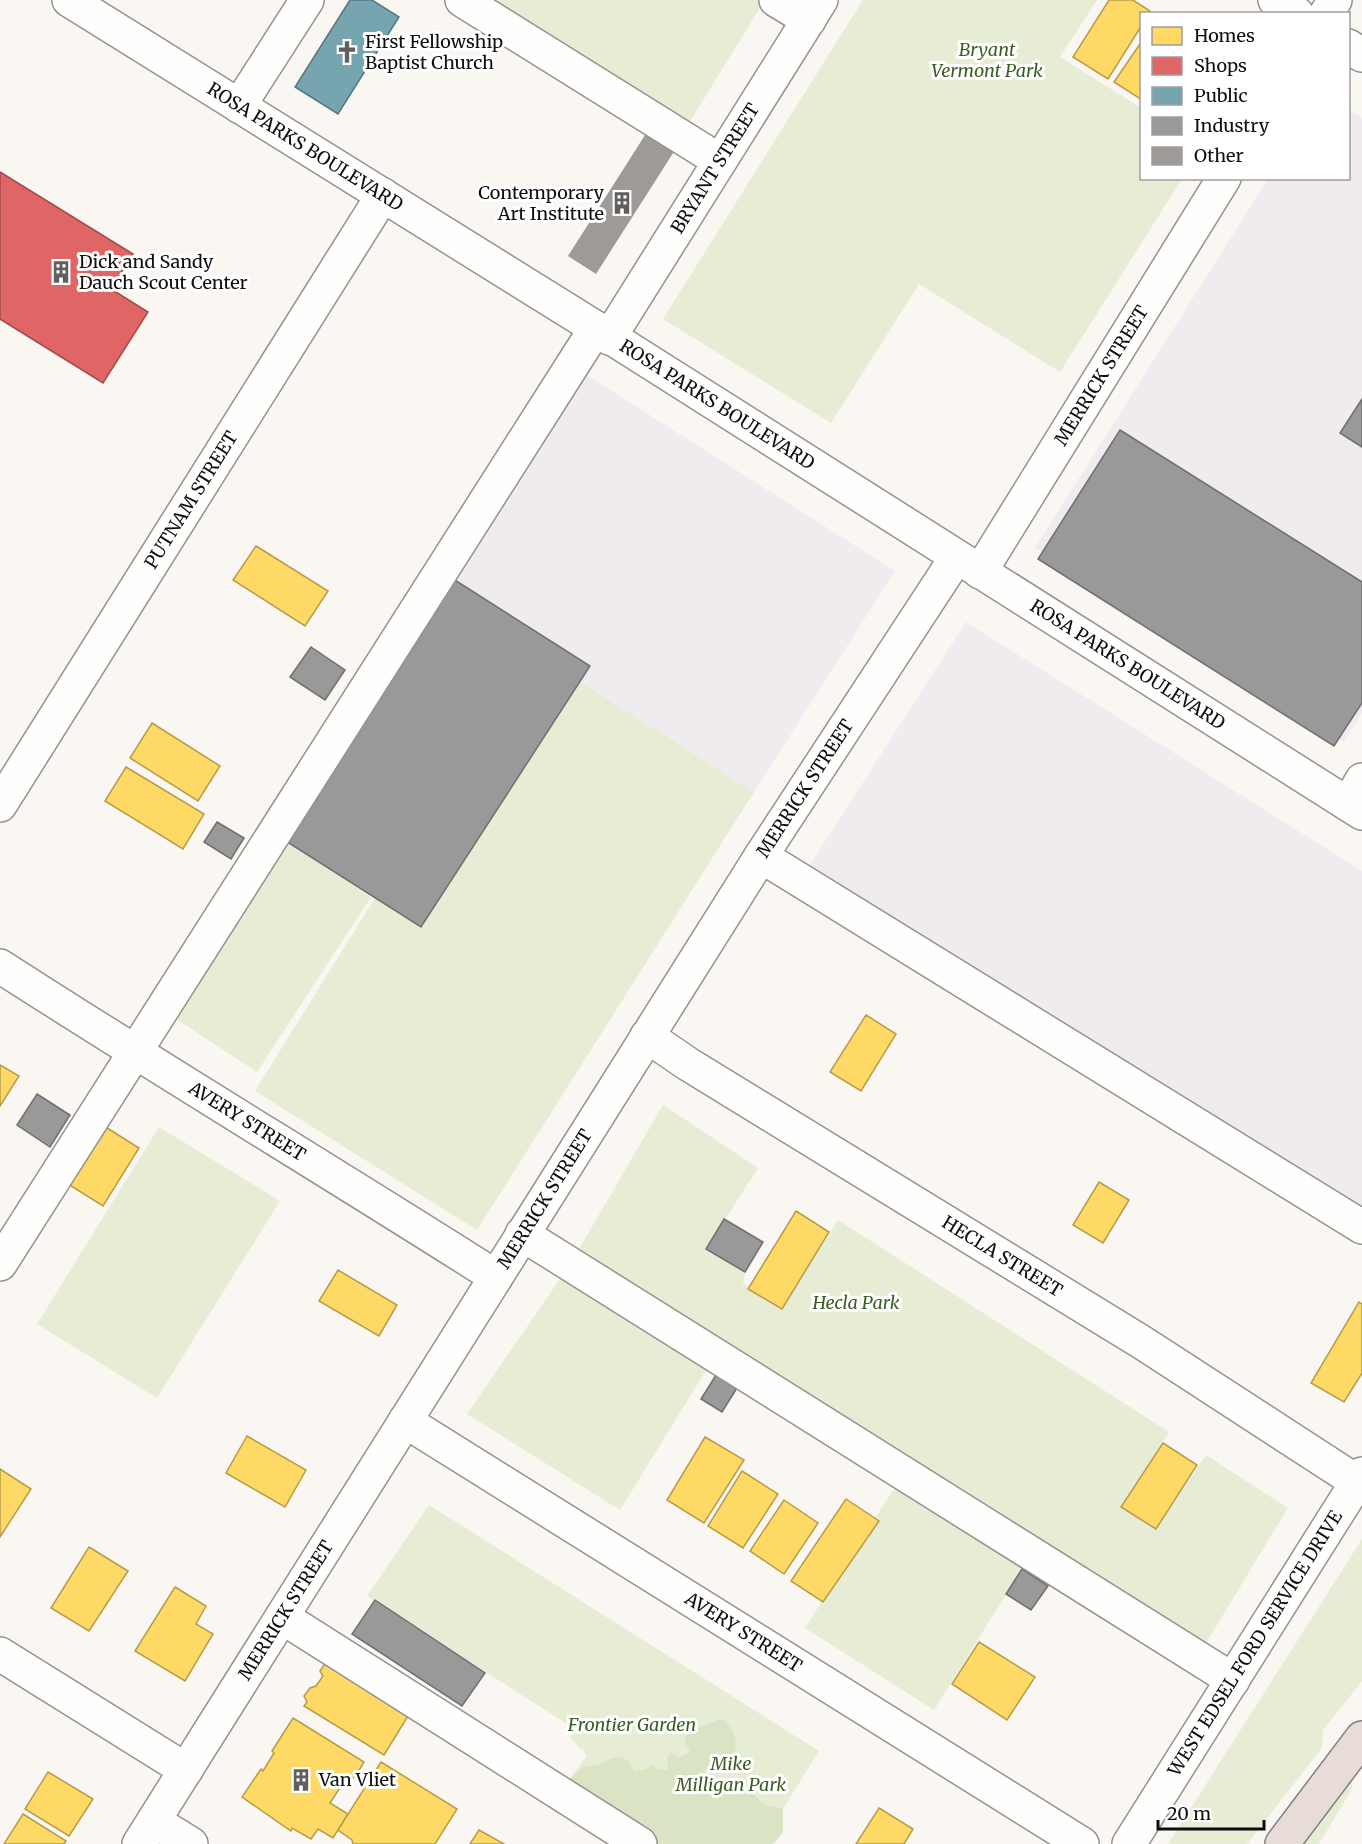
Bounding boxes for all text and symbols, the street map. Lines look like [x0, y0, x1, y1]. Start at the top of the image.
legend [1140, 12, 1350, 180]
text: Homes [1194, 24, 1255, 47]
place label: First Fellowship Baptist Church [365, 30, 503, 74]
park label: Bryant Vermont Park [931, 38, 1043, 82]
church icon: First Fellowship Baptist Church [334, 39, 360, 65]
text: Shops [1194, 54, 1247, 77]
street label: ROSA PARKS BOULEVARD [203, 77, 407, 216]
text: Public [1194, 84, 1248, 107]
street label: BRYANT STREET [665, 99, 765, 238]
text: Industry [1194, 114, 1270, 137]
text: Other [1194, 144, 1244, 167]
place label: Contemporary Art Institute [478, 181, 605, 225]
building icon: Contemporary Art Institute [609, 190, 635, 216]
place label: Dick and Sandy Dauch Scout Center [79, 250, 248, 294]
building icon: Dick and Sandy Dauch Scout Center [48, 259, 74, 285]
street label: MERRICK STREET [1049, 301, 1153, 450]
street label: ROSA PARKS BOULEVARD [616, 334, 819, 474]
street label: PUTNAM STREET [139, 426, 243, 573]
street label: ROSA PARKS BOULEVARD [1026, 594, 1230, 734]
street label: MERRICK STREET [751, 715, 858, 862]
street label: AVERY STREET [184, 1076, 311, 1166]
street label: MERRICK STREET [492, 1124, 597, 1273]
street label: HECLA STREET [938, 1210, 1067, 1302]
park label: Hecla Park [811, 1291, 900, 1314]
street label: WEST EDSEL FORD SERVICE DRIVE [1162, 1506, 1347, 1781]
street label: MERRICK STREET [233, 1536, 338, 1684]
street label: AVERY STREET [680, 1586, 807, 1677]
park label: Frontier Garden [567, 1713, 696, 1736]
park label: Mike Milligan Park [675, 1752, 786, 1796]
building icon: Van Vliet [288, 1767, 314, 1793]
place label: Van Vliet [318, 1768, 396, 1791]
scale bar [1158, 1793, 1264, 1831]
text: 20 m [1167, 1802, 1211, 1825]

